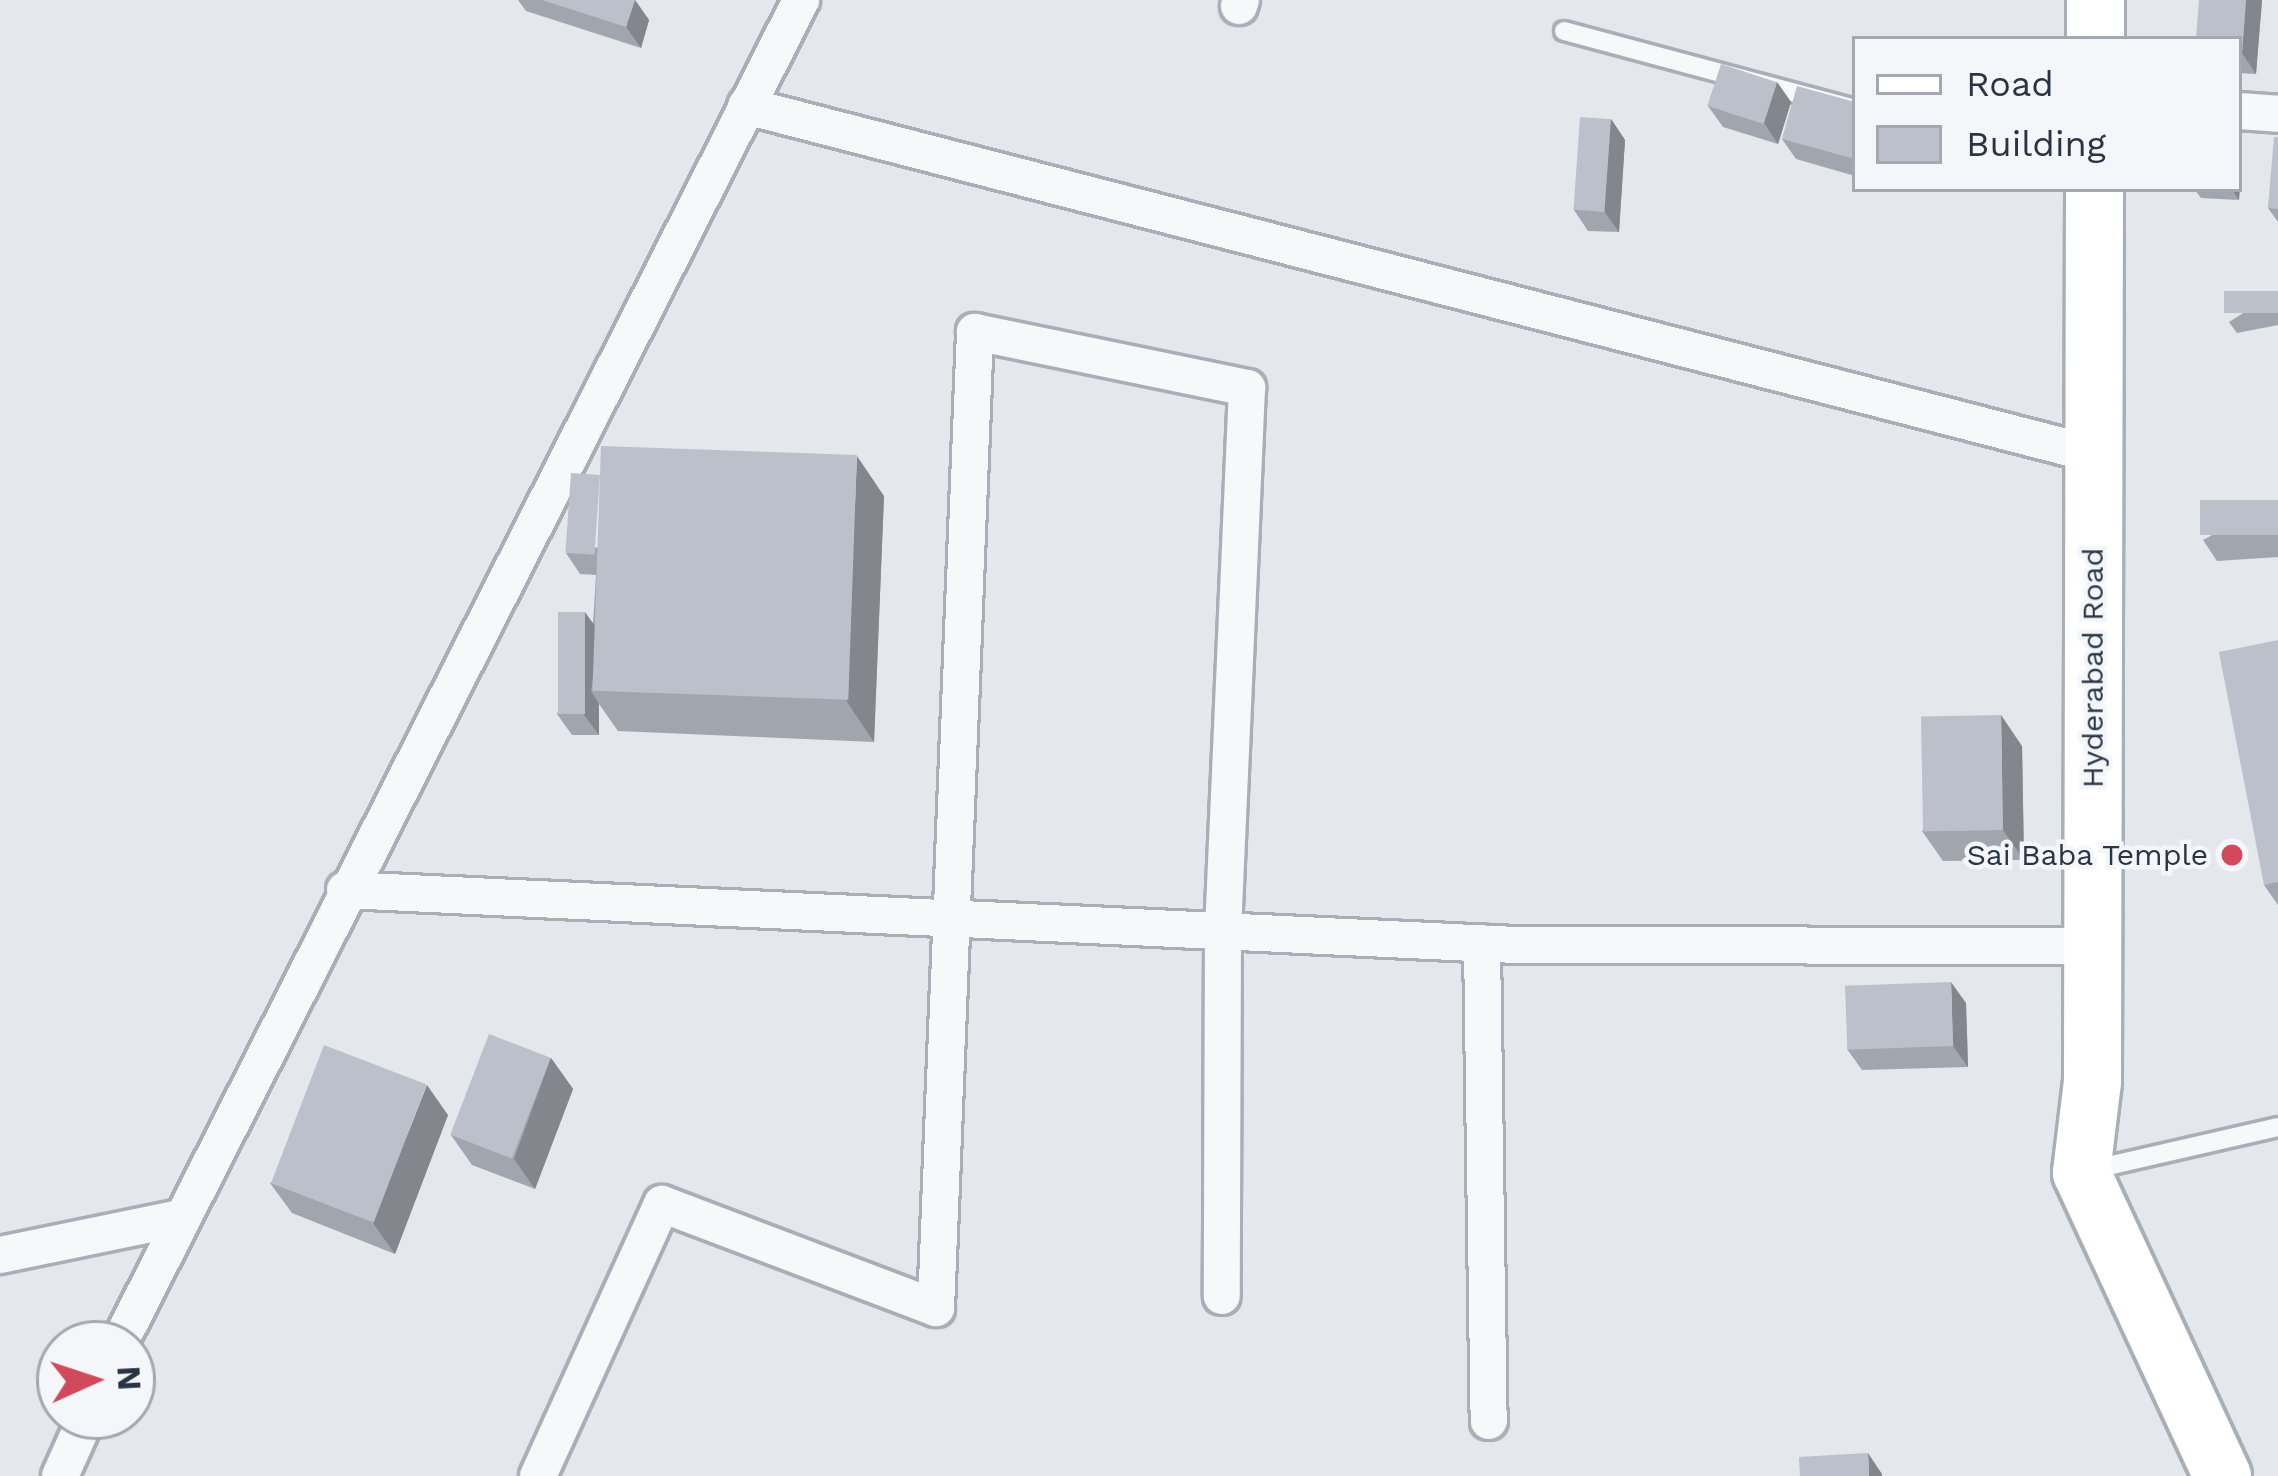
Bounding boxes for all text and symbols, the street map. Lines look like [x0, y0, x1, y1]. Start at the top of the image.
legend [1852, 36, 2242, 192]
text: Road [1966, 63, 2054, 105]
text: Building [1966, 123, 2106, 165]
street label: Hyderabad Road [2075, 548, 2111, 788]
place label: Sai Baba Temple [1965, 837, 2208, 873]
marker: Sai Baba Temple [2219, 842, 2245, 868]
north arrow [36, 1320, 156, 1440]
text: N [109, 1365, 150, 1391]

